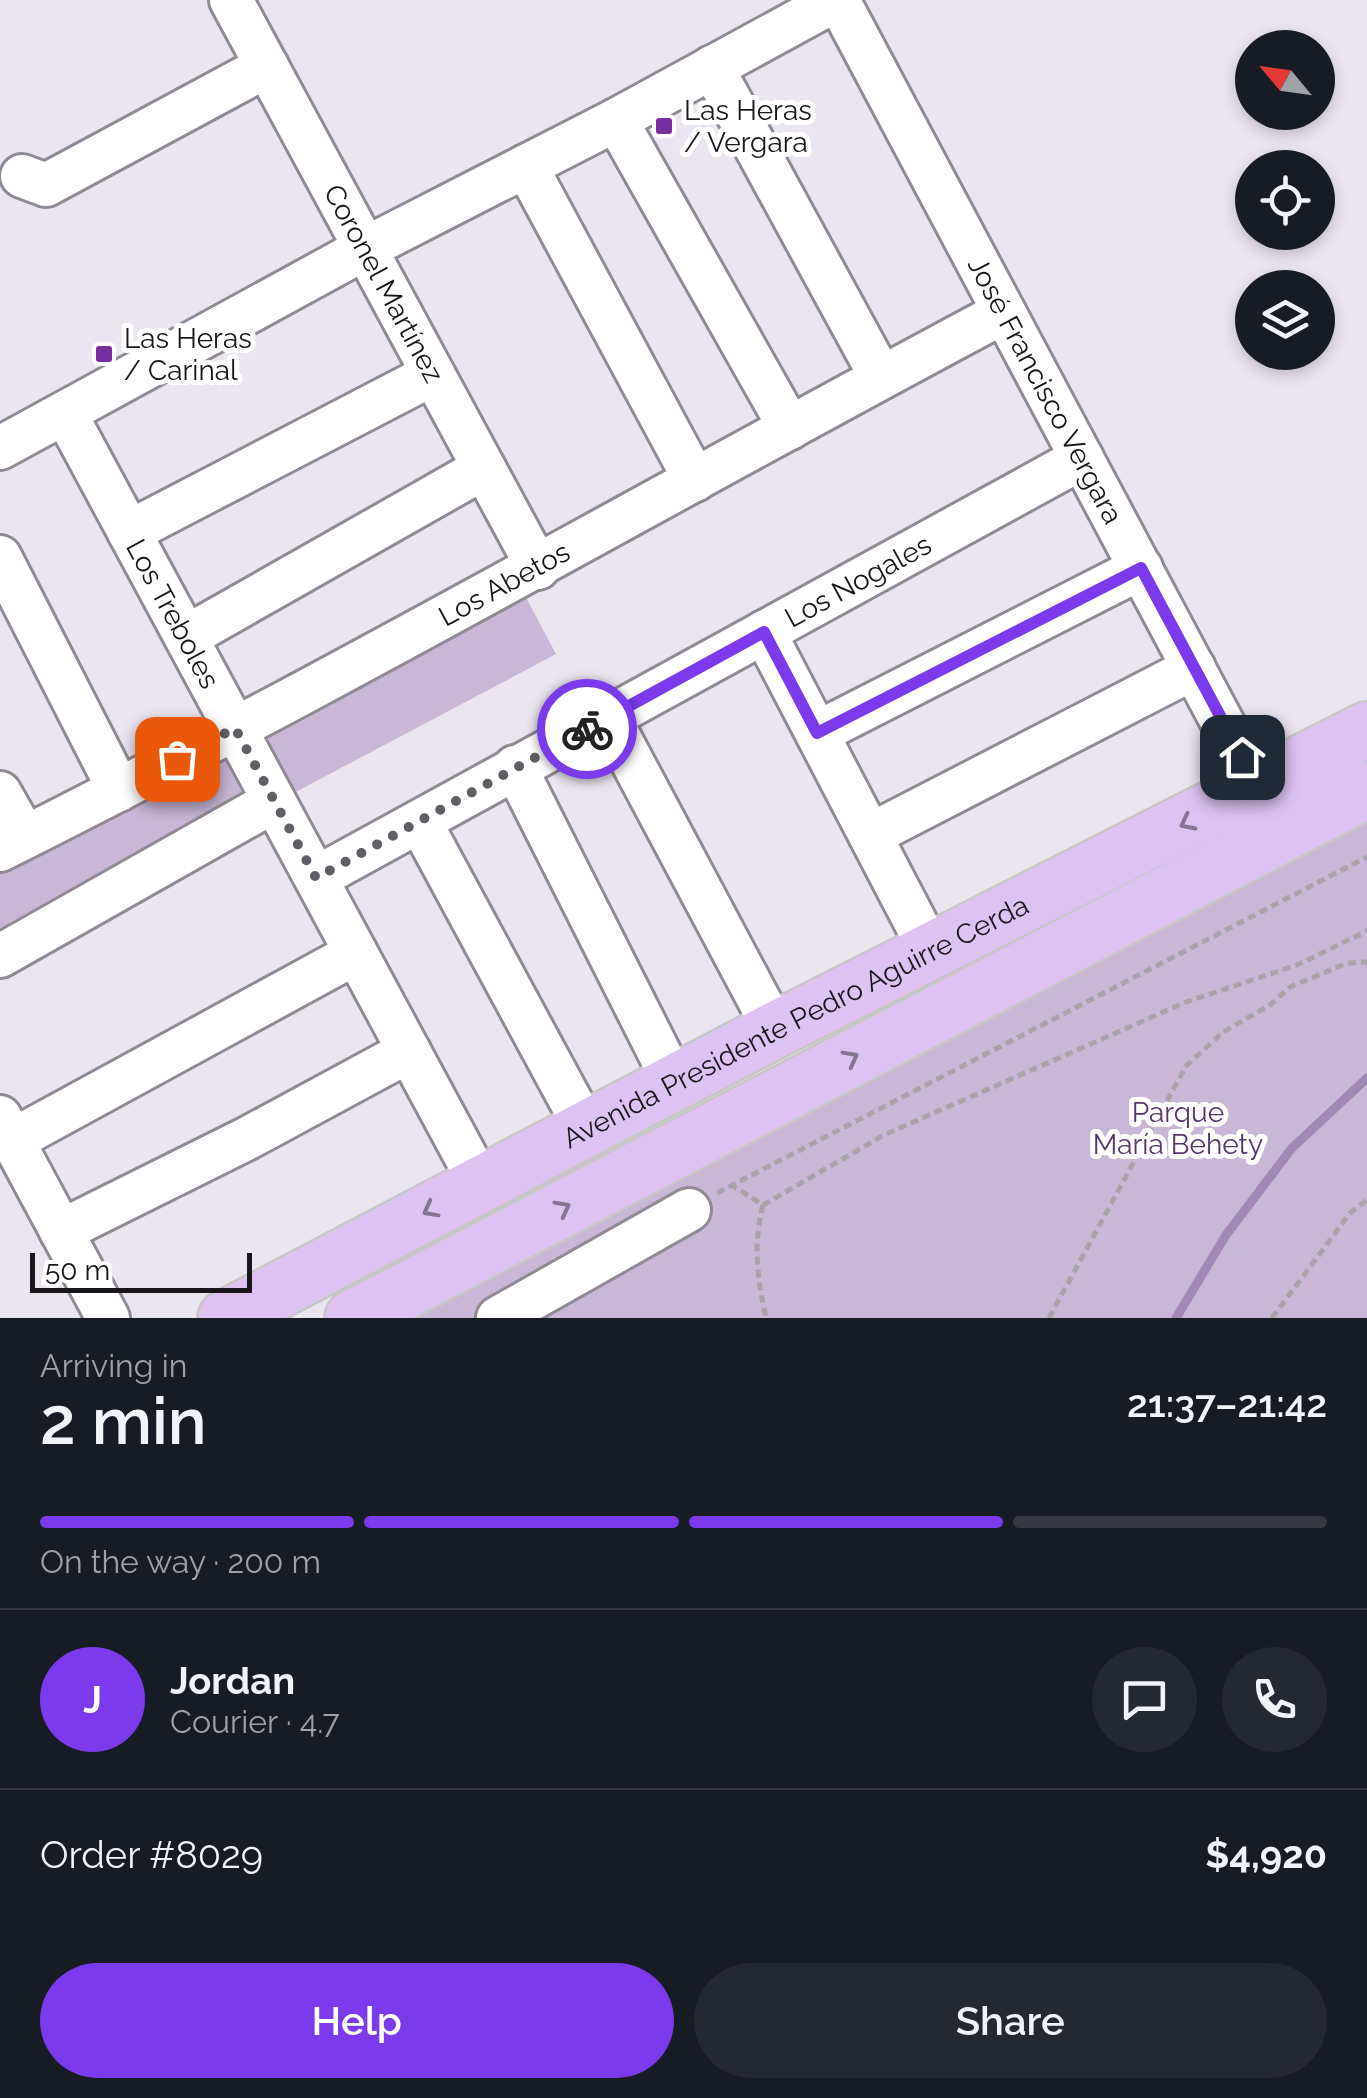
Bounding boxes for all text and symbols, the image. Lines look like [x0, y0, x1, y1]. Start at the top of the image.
north arrow [1235, 30, 1335, 130]
map controls [1235, 30, 1335, 370]
place label: Las Heras / Vergara [684, 94, 812, 159]
marker: Las Heras / Vergara [653, 115, 675, 137]
button: locate [1235, 150, 1335, 250]
street label: Coronel Martínez [317, 179, 450, 388]
street label: José Francisco Vergara [961, 251, 1130, 530]
button: layers [1235, 270, 1335, 370]
place label: Las Heras / Carinal [124, 322, 252, 387]
marker: Las Heras / Carinal [93, 343, 115, 365]
street label: Los Nogales [779, 528, 937, 635]
street label: Los Treboles [119, 534, 226, 694]
street label: Los Abetos [433, 535, 576, 633]
courier [537, 679, 637, 779]
icon: bike [560, 702, 615, 757]
pin [1200, 715, 1285, 800]
pin [135, 717, 220, 802]
icon: home [1215, 730, 1270, 785]
icon: bag [150, 732, 205, 787]
one-way arrow [1179, 810, 1197, 830]
street label: Avenida Presidente Pedro Aguirre Cerda [557, 888, 1034, 1155]
one-way arrow [841, 1050, 859, 1070]
park label: Parque María Behety [1093, 1096, 1263, 1161]
one-way arrow [423, 1198, 441, 1217]
one-way arrow [553, 1201, 571, 1220]
scale bar [30, 1248, 252, 1292]
text: 50 m [45, 1254, 110, 1287]
text: Arriving in [40, 1347, 187, 1384]
text: 21:37–21:42 [1127, 1381, 1327, 1426]
text: 2 min [40, 1383, 207, 1459]
text: On the way · 200 m [40, 1543, 321, 1580]
button: chat [1092, 1647, 1197, 1752]
button: phone [1222, 1647, 1327, 1752]
text: Jordan [170, 1658, 295, 1703]
text: J [83, 1677, 102, 1722]
text: Courier · 4.7 [170, 1703, 340, 1740]
text: Order #8029 [40, 1832, 263, 1877]
text: $4,920 [1205, 1832, 1327, 1877]
button: Help [40, 1963, 674, 2078]
button: Share [694, 1963, 1327, 2078]

